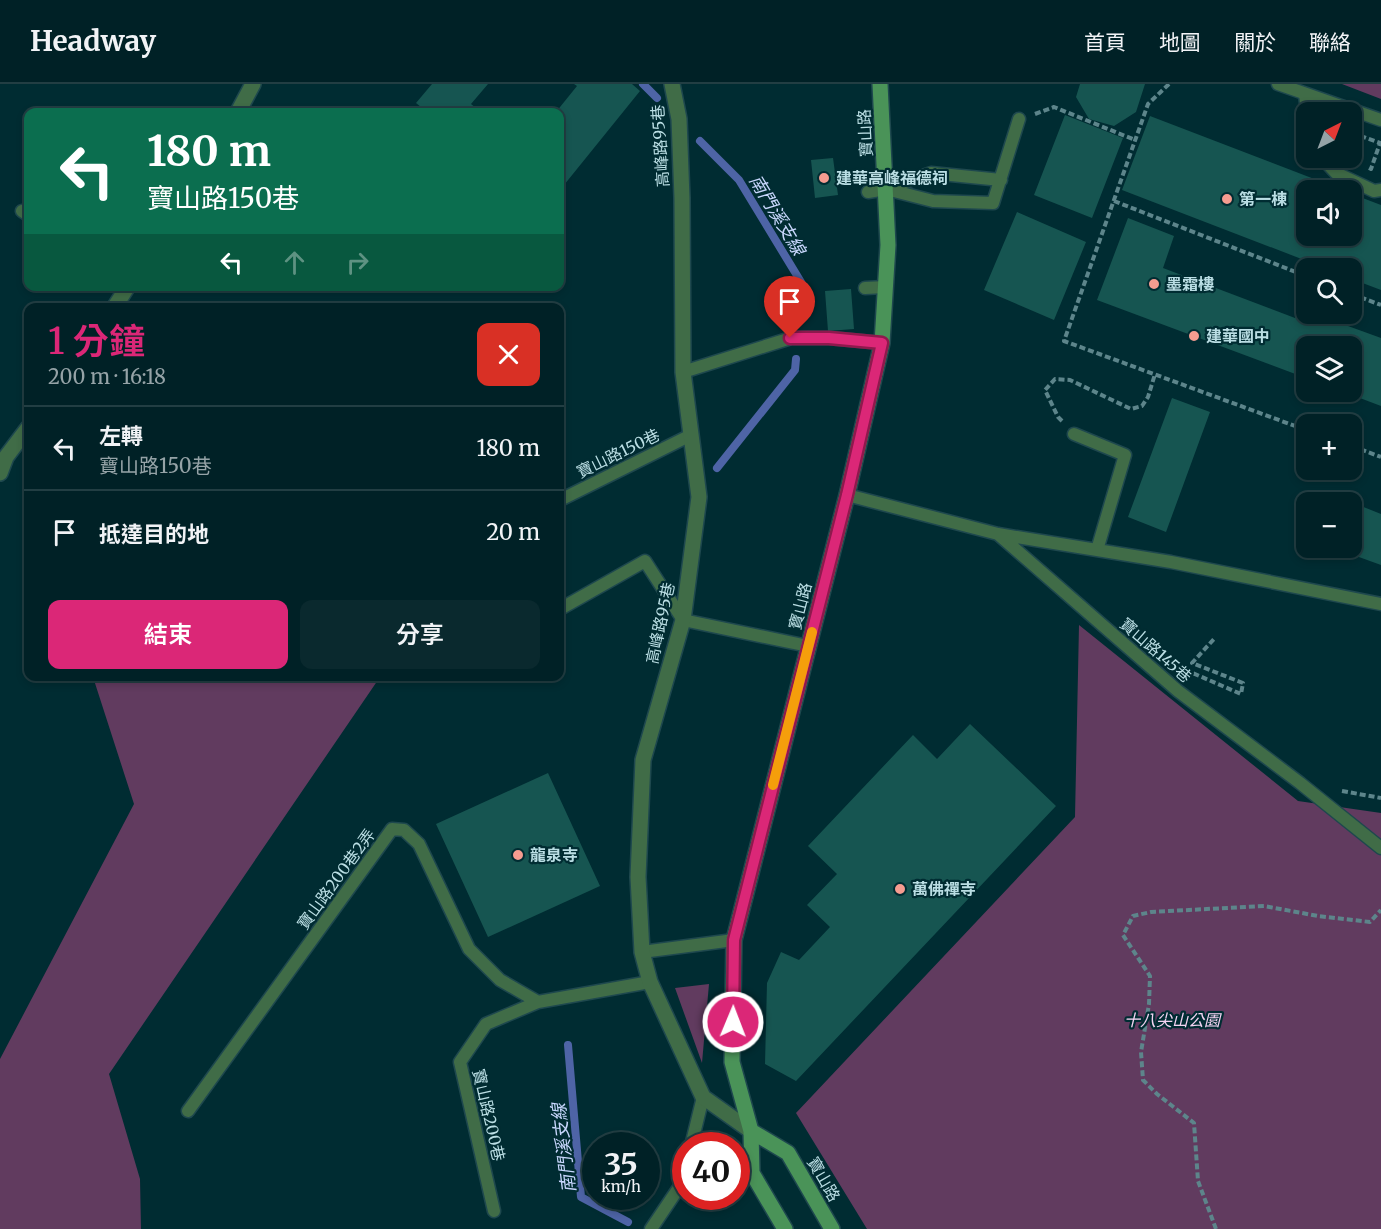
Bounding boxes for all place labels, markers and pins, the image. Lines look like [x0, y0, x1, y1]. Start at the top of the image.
place label: 建華高峰福德祠 [836, 168, 948, 188]
marker: 建華高峰福德祠 [817, 171, 831, 185]
place label: 第一棟 [1239, 189, 1287, 209]
marker: 第一棟 [1220, 192, 1234, 206]
place label: 墨霜樓 [1166, 274, 1214, 294]
pin [764, 276, 815, 338]
marker: 墨霜樓 [1147, 277, 1161, 291]
place label: 建華國中 [1206, 326, 1270, 346]
marker: 建華國中 [1187, 329, 1201, 343]
place label: 龍泉寺 [530, 845, 578, 865]
marker: 龍泉寺 [511, 848, 525, 862]
place label: 萬佛禪寺 [912, 879, 976, 899]
marker: 萬佛禪寺 [893, 882, 907, 896]

